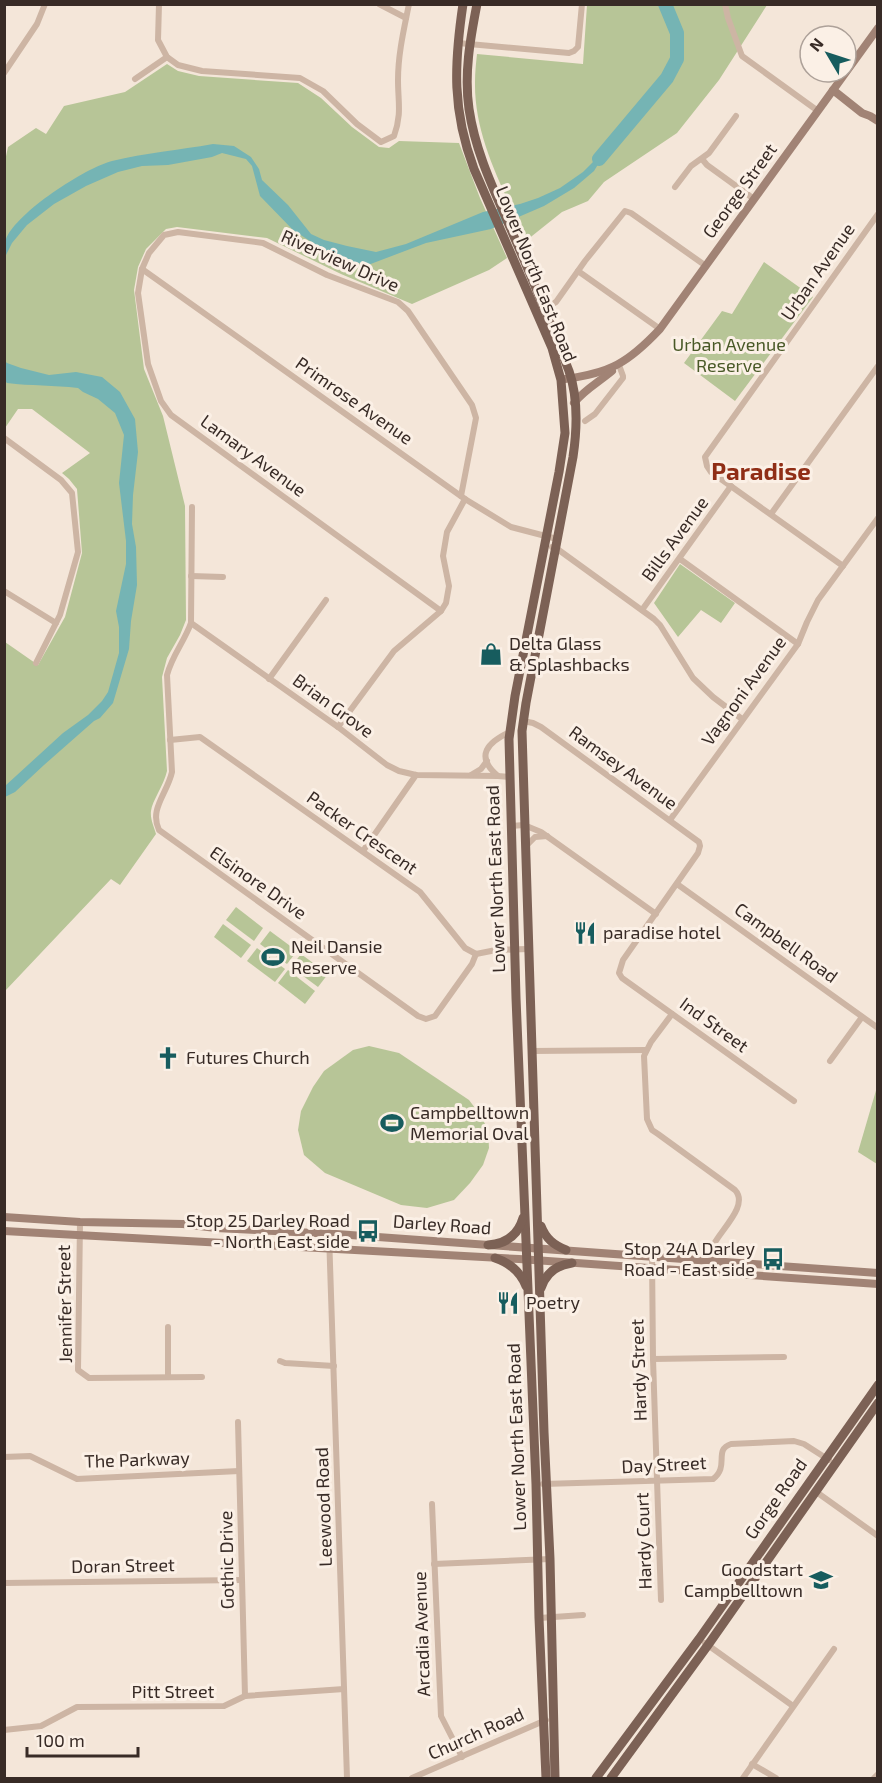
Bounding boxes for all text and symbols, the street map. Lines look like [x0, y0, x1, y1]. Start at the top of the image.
north arrow [798, 24, 858, 84]
text: N [805, 34, 827, 55]
street label: George Street [697, 139, 781, 242]
street label: Lower North East Road [492, 183, 582, 365]
street label: Urban Avenue [776, 219, 859, 324]
street label: Riverview Drive [278, 224, 403, 296]
park label: Urban Avenue Reserve [672, 333, 786, 376]
street label: Primrose Avenue [292, 352, 417, 449]
street label: Lamary Avenue [197, 410, 311, 501]
district label: Paradise [711, 456, 811, 485]
street label: Bills Avenue [636, 492, 712, 585]
street label: Vagnoni Avenue [696, 631, 790, 749]
place label: Delta Glass & Splashbacks [509, 632, 630, 675]
shop icon: Delta Glass & Splashbacks [478, 641, 504, 667]
street label: Brian Grove [289, 668, 378, 742]
street label: Ramsey Avenue [565, 721, 682, 814]
street label: Lower North East Road [481, 785, 509, 973]
street label: Packer Crescent [303, 786, 422, 879]
street label: Elsinore Drive [206, 841, 311, 924]
street label: Campbell Road [731, 897, 842, 987]
restaurant icon: paradise hotel [572, 920, 598, 946]
place label: paradise hotel [603, 921, 721, 943]
place label: Neil Dansie Reserve [291, 935, 382, 978]
sports icon: Neil Dansie Reserve [260, 944, 286, 970]
street label: Ind Street [676, 992, 753, 1057]
church icon: Futures Church [155, 1045, 181, 1071]
place label: Futures Church [186, 1046, 310, 1068]
place label: Campbelltown Memorial Oval [410, 1101, 529, 1144]
sports icon: Campbelltown Memorial Oval [379, 1110, 405, 1136]
place label: Stop 25 Darley Road - North East side [186, 1209, 350, 1252]
street label: Darley Road [392, 1210, 492, 1238]
bus stop icon: Stop 25 Darley Road - North East side [355, 1218, 381, 1244]
place label: Stop 24A Darley Road - East side [624, 1237, 755, 1280]
street label: Jennifer Street [52, 1244, 76, 1363]
bus stop icon: Stop 24A Darley Road - East side [760, 1246, 786, 1272]
restaurant icon: Poetry [495, 1290, 521, 1316]
place label: Poetry [526, 1291, 580, 1313]
street label: Hardy Street [625, 1318, 651, 1422]
street label: Lower North East Road [502, 1343, 530, 1531]
street label: The Parkway [84, 1446, 191, 1472]
street label: Leewood Road [310, 1447, 336, 1567]
street label: Day Street [621, 1451, 707, 1477]
street label: Gorge Road [739, 1454, 811, 1543]
street label: Hardy Court [630, 1492, 656, 1590]
street label: Gothic Drive [214, 1510, 238, 1610]
street label: Doran Street [71, 1553, 175, 1577]
place label: Goodstart Campbelltown [684, 1558, 803, 1601]
school or university icon: Goodstart Campbelltown [808, 1567, 834, 1593]
street label: Arcadia Avenue [408, 1571, 434, 1697]
street label: Pitt Street [132, 1680, 215, 1702]
street label: Church Road [424, 1702, 527, 1764]
scale bar [27, 1720, 138, 1758]
text: 100 m [36, 1729, 85, 1751]

